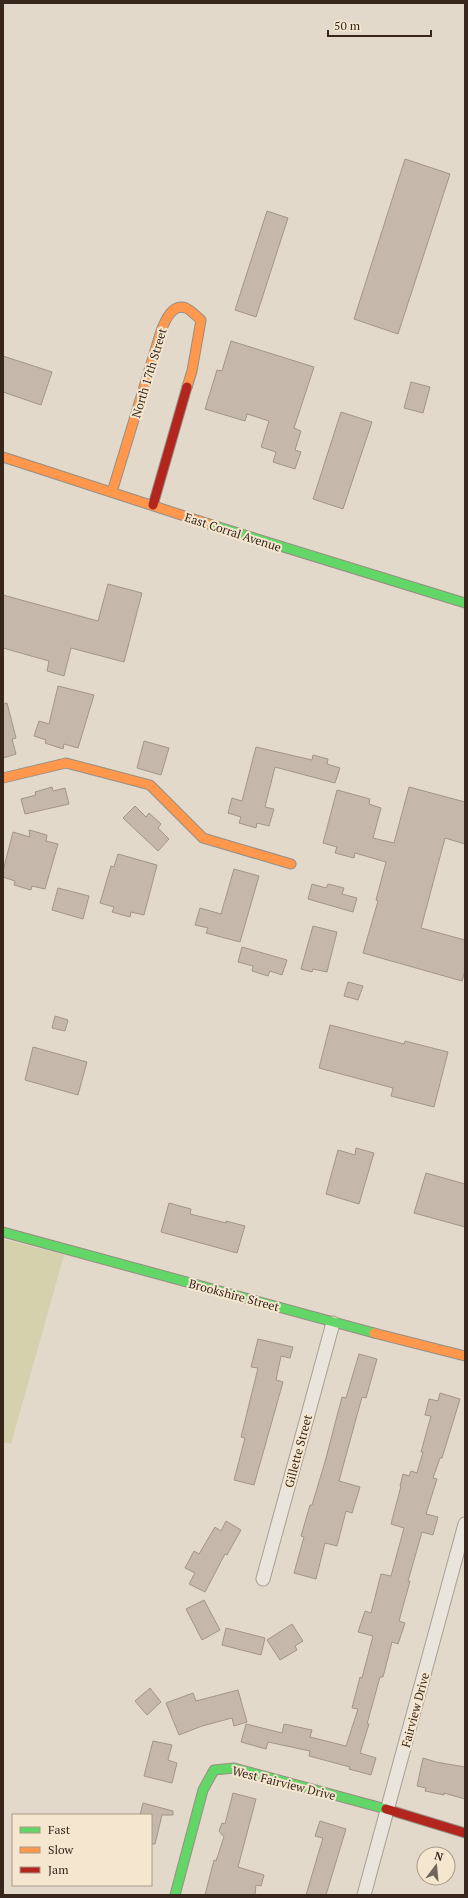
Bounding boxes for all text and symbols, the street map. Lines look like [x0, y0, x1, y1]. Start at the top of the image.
scale bar [328, 12, 431, 38]
text: 50 m [334, 18, 361, 33]
street label: North 17th Street [128, 326, 170, 420]
street label: East Corral Avenue [183, 509, 283, 555]
street label: Brookshire Street [187, 1276, 281, 1314]
street label: Gillette Street [281, 1412, 315, 1489]
street label: Fairview Drive [398, 1671, 432, 1749]
street label: West Fairview Drive [231, 1763, 337, 1803]
legend [12, 1814, 152, 1886]
text: Fast [48, 1822, 71, 1837]
text: Slow [48, 1842, 74, 1857]
north arrow [416, 1846, 456, 1886]
text: N [433, 1849, 445, 1864]
text: Jam [48, 1862, 69, 1877]

